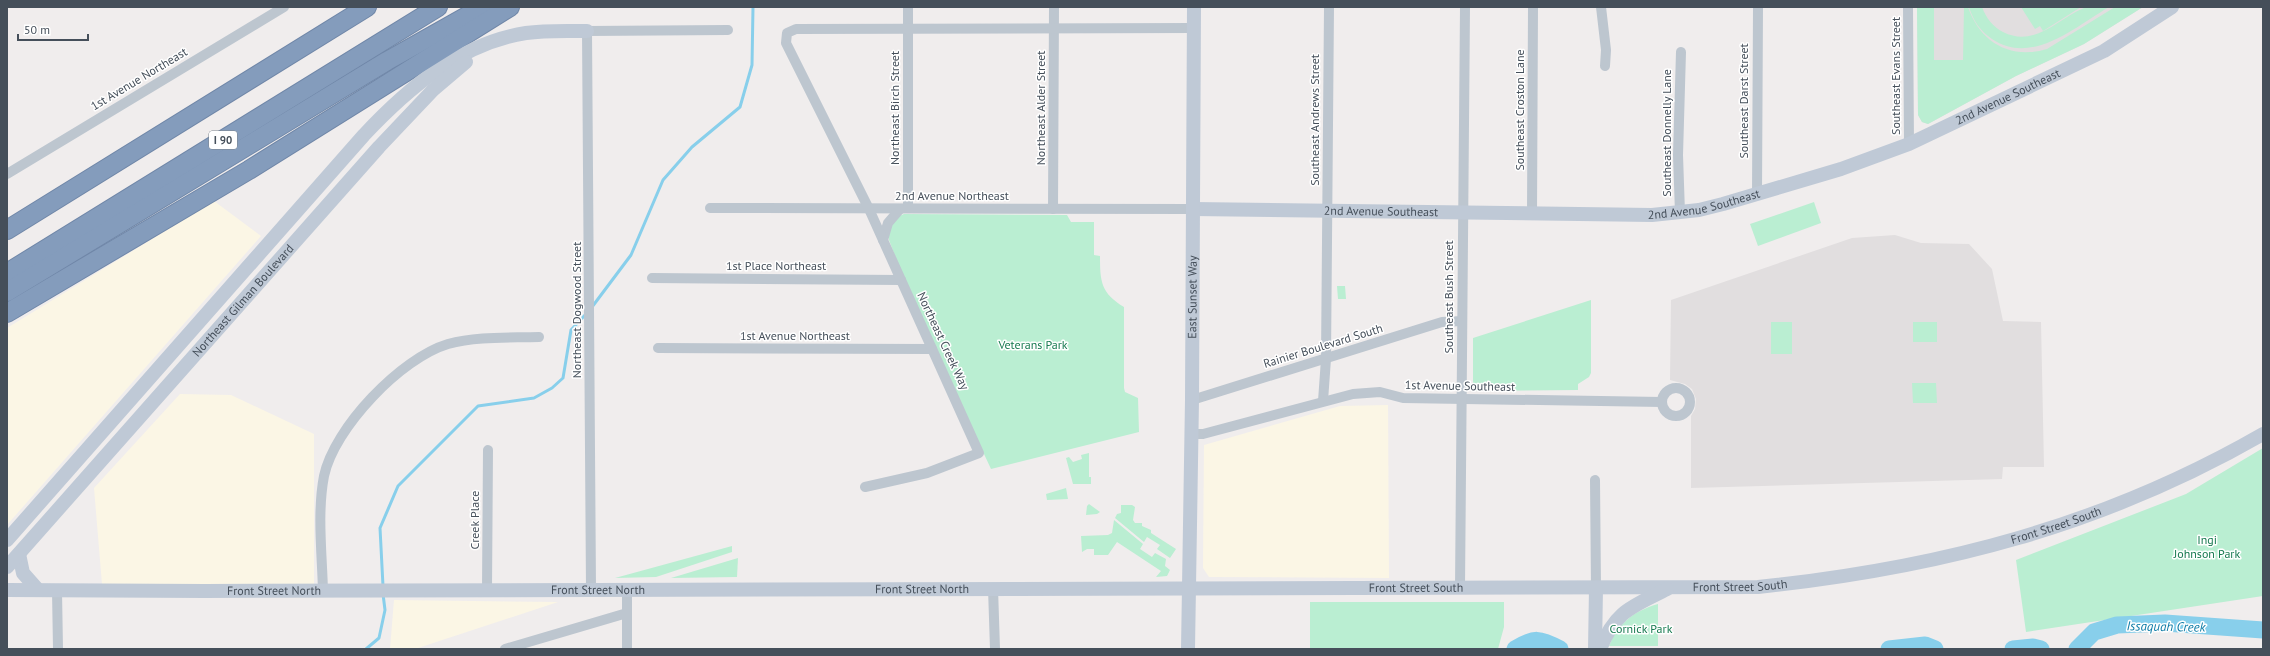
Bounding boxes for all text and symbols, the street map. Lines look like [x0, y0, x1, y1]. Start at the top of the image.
scale bar [18, 16, 88, 42]
street label: Southeast Evans Street [1888, 17, 1903, 135]
text: 50 m [24, 22, 50, 37]
street label: Southeast Darst Street [1736, 43, 1751, 159]
street label: 1st Avenue Northeast [88, 44, 190, 113]
street label: Southeast Croston Lane [1512, 49, 1527, 171]
street label: Northeast Birch Street [887, 51, 902, 165]
street label: Northeast Alder Street [1033, 51, 1048, 165]
street label: Southeast Andrews Street [1307, 54, 1322, 186]
street label: 2nd Avenue Southeast [1953, 65, 2062, 128]
street label: Southeast Donnelly Lane [1659, 69, 1674, 197]
road number: I 90 [209, 131, 237, 149]
street label: 2nd Avenue Southeast [1648, 185, 1762, 222]
street label: 2nd Avenue Northeast [895, 188, 1009, 203]
street label: 2nd Avenue Southeast [1324, 203, 1438, 219]
street label: Southeast Bush Street [1441, 240, 1456, 354]
street label: Northeast Gilman Boulevard [189, 241, 296, 360]
street label: Northeast Dogwood Street [569, 242, 584, 378]
street label: East Sunset Way [1184, 255, 1200, 339]
street label: 1st Place Northeast [726, 258, 826, 273]
street label: Northeast Creek Way [914, 290, 973, 392]
street label: Rainier Boulevard South [1261, 320, 1384, 371]
street label: 1st Avenue Northeast [740, 328, 850, 343]
park label: Veterans Park [997, 337, 1068, 352]
street label: 1st Avenue Southeast [1405, 377, 1515, 394]
street label: Creek Place [467, 491, 482, 549]
street label: Front Street South [2009, 503, 2103, 547]
park label: Ingi Johnson Park [2173, 532, 2240, 561]
street label: Front Street South [1693, 576, 1788, 594]
street label: Front Street South [1369, 580, 1463, 595]
street label: Front Street North [875, 581, 969, 596]
street label: Front Street North [551, 582, 645, 597]
street label: Front Street North [227, 583, 321, 598]
water label: Issaquah Creek [2126, 617, 2207, 636]
park label: Cornick Park [1610, 621, 1673, 636]

